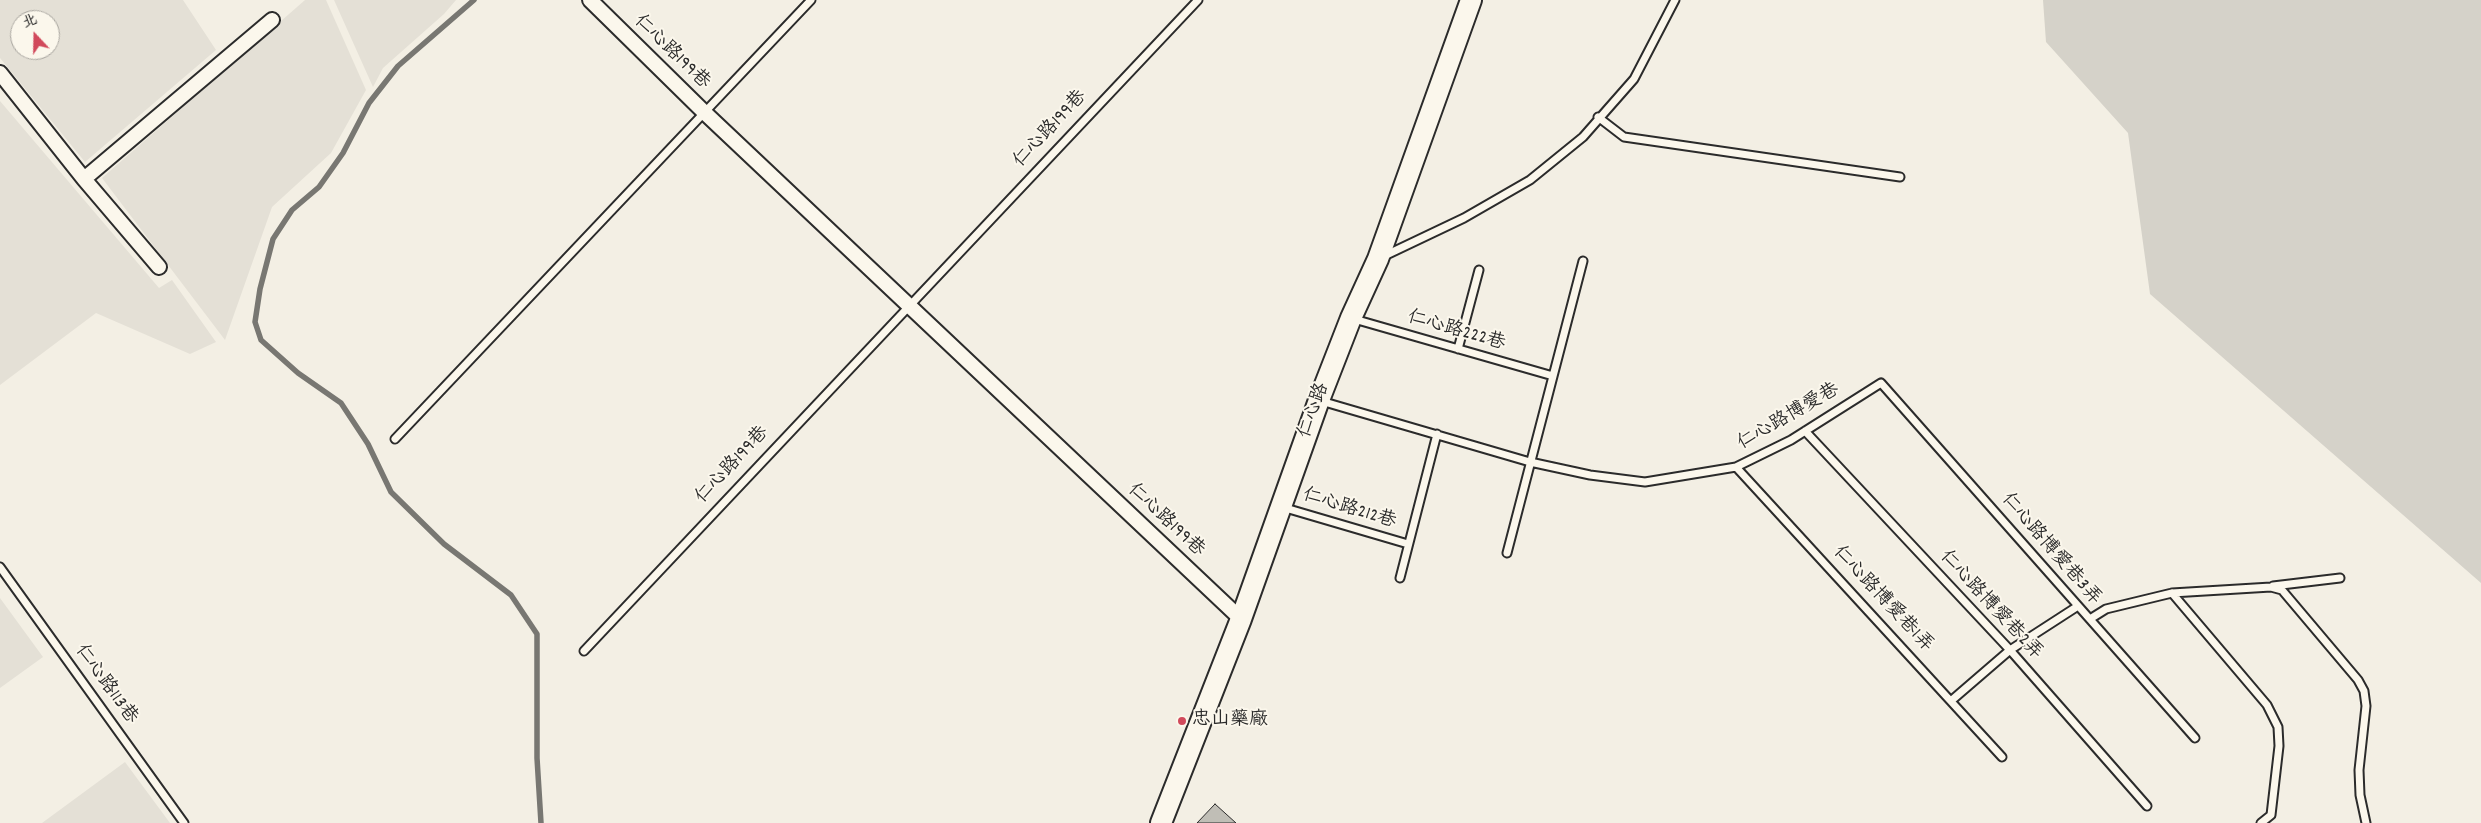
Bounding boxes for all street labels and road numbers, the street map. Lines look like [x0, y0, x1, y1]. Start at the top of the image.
street label: 仁心路199巷 [628, 11, 714, 95]
street label: 仁心路199巷 [1009, 87, 1093, 173]
street label: 仁心路222巷 [1404, 307, 1508, 357]
street label: 仁心路 [1295, 380, 1335, 442]
street label: 仁心路博愛巷 [1734, 380, 1844, 456]
street label: 仁心路199巷 [691, 423, 775, 509]
street label: 仁心路199巷 [1122, 479, 1208, 563]
street label: 仁心路212巷 [1299, 485, 1399, 535]
street label: 仁心路博愛巷3弄 [1995, 489, 2105, 611]
street label: 仁心路博愛巷1弄 [1827, 542, 1937, 658]
street label: 仁心路博愛巷2弄 [1933, 547, 2047, 665]
street label: 仁心路113巷 [69, 641, 141, 729]

